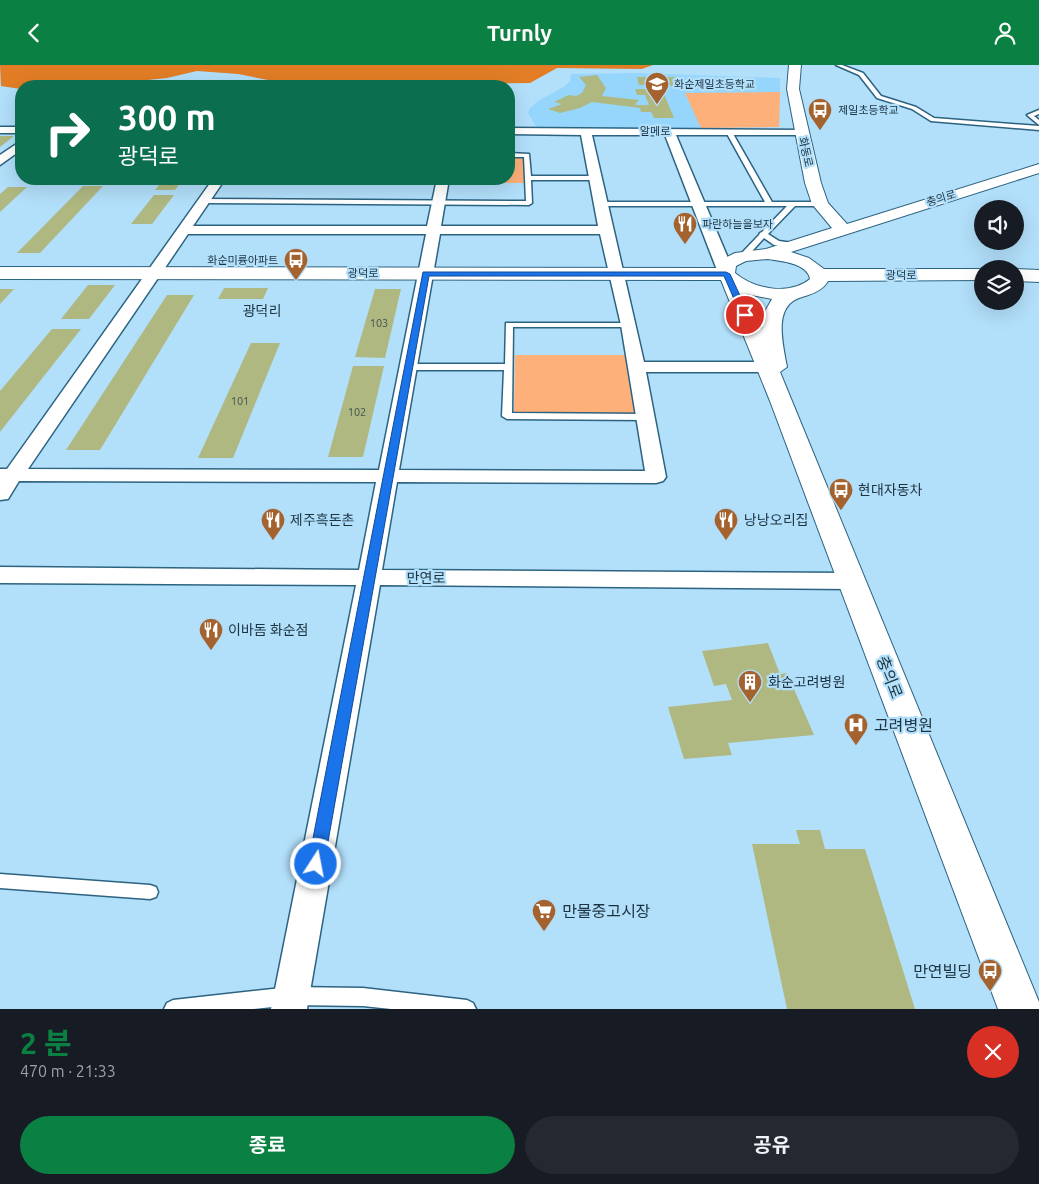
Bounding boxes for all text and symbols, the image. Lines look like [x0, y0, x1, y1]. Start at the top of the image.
icon: back [20, 19, 48, 47]
icon: person [991, 19, 1019, 47]
text: Turnly [487, 20, 552, 45]
school or university icon: 화순제일초등학교 [644, 71, 670, 105]
place label: 화순제일초등학교 [674, 78, 755, 90]
text: 300 m [118, 97, 216, 137]
bus stop icon: 제일초등학교 [807, 97, 833, 131]
icon: right [35, 100, 100, 165]
place label: 제일초등학교 [838, 104, 899, 116]
street label: 알메로 [640, 125, 670, 137]
street label: 화동로 [797, 136, 815, 168]
text: 광덕로 [118, 143, 179, 168]
street label: 충의로 [925, 188, 957, 208]
map controls [974, 200, 1024, 310]
button: sound [974, 200, 1024, 250]
restaurant icon: 파란하늘을보자 [672, 211, 698, 245]
place label: 파란하늘을보자 [702, 218, 773, 230]
bus stop icon: 화순미륭아파트 [283, 247, 309, 281]
place label: 화순미륭아파트 [207, 254, 278, 266]
button: layers [974, 260, 1024, 310]
street label: 광덕로 [348, 267, 378, 279]
street label: 광덕로 [886, 269, 916, 281]
pin [724, 294, 766, 336]
icon: arrive [731, 301, 759, 329]
district label: 광덕리 [243, 303, 281, 319]
house number: 103 [370, 317, 388, 329]
house number: 101 [231, 395, 249, 407]
house number: 102 [348, 406, 366, 418]
bus stop icon: 현대자동차 [828, 477, 854, 511]
place label: 현대자동차 [858, 482, 923, 498]
restaurant icon: 제주흑돈촌 [260, 507, 286, 541]
restaurant icon: 낭낭오리집 [713, 507, 739, 541]
place label: 제주흑돈촌 [290, 512, 355, 528]
place label: 낭낭오리집 [744, 512, 808, 528]
street label: 만연로 [407, 570, 445, 586]
restaurant icon: 이바돔 화순점 [198, 617, 224, 651]
place label: 이바돔 화순점 [228, 622, 309, 638]
street label: 충의로 [874, 653, 906, 701]
building icon: 화순고려병원 [737, 669, 763, 703]
place label: 화순고려병원 [768, 674, 845, 690]
hospital icon: 고려병원 [843, 712, 869, 746]
place label: 고려병원 [874, 716, 933, 734]
position arrow [289, 837, 341, 889]
supermarket icon: 만물중고시장 [531, 898, 557, 932]
place label: 만물중고시장 [562, 902, 651, 920]
bus stop icon: 만연빌딩 [977, 958, 1003, 992]
place label: 만연빌딩 [913, 962, 972, 980]
text: 2 분 [20, 1026, 72, 1060]
button: close [967, 1026, 1019, 1078]
text: 470 m · 21:33 [20, 1062, 116, 1080]
button: 종료 [20, 1116, 515, 1174]
button: 공유 [525, 1116, 1019, 1174]

